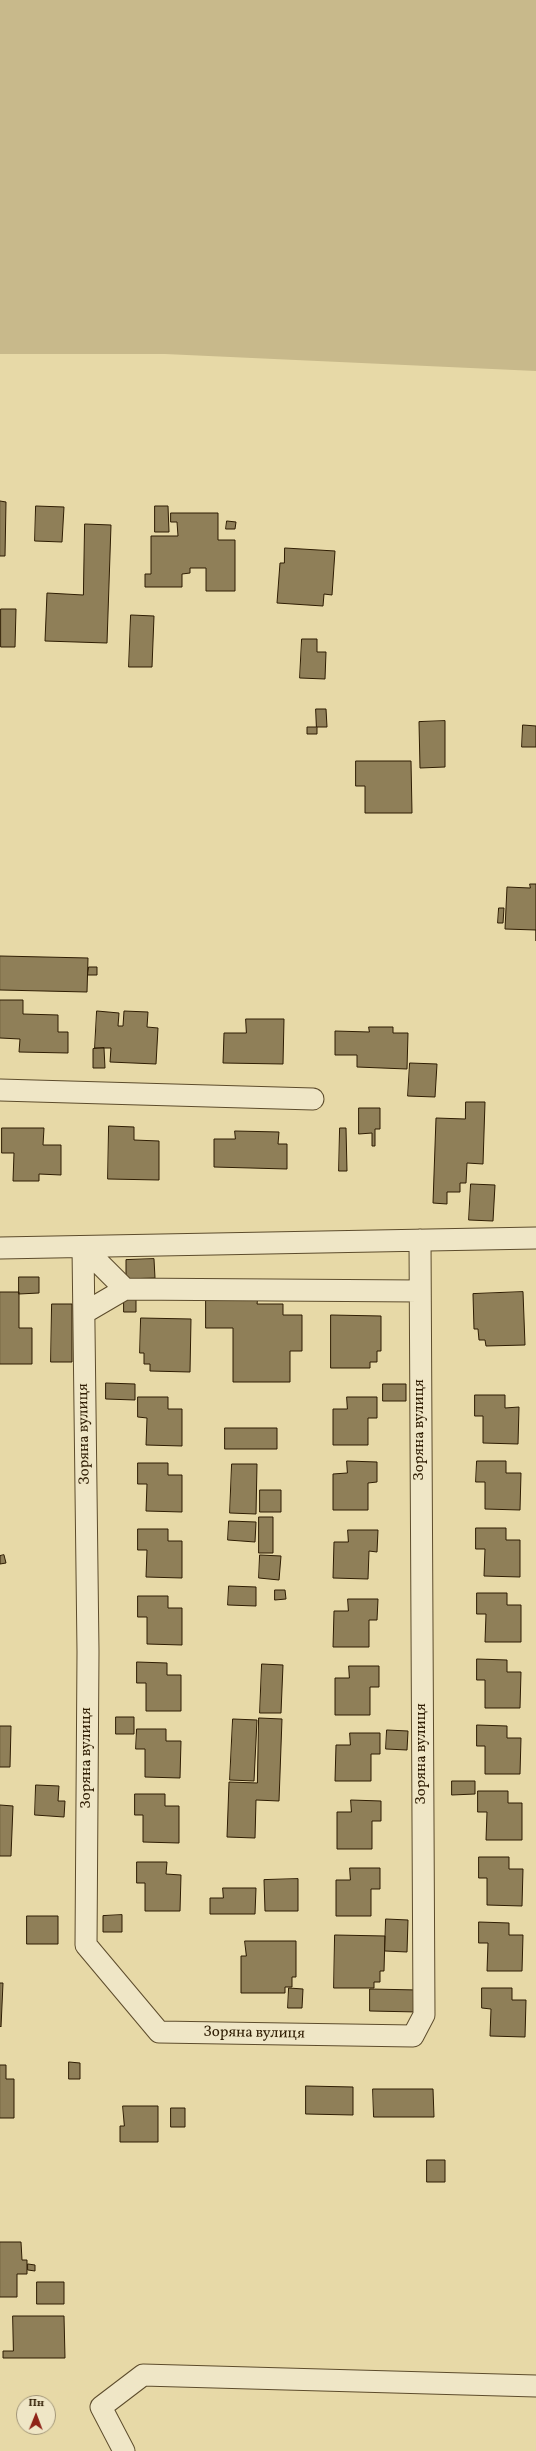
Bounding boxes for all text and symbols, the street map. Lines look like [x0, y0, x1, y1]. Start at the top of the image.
street label: Зоряна вулиця [411, 1379, 429, 1481]
street label: Зоряна вулиця [75, 1383, 95, 1485]
street label: Зоряна вулиця [413, 1703, 431, 1805]
street label: Зоряна вулиця [78, 1707, 96, 1809]
street label: Зоряна вулиця [203, 2024, 305, 2044]
north arrow [16, 2395, 56, 2435]
text: Пн [28, 2396, 44, 2411]

